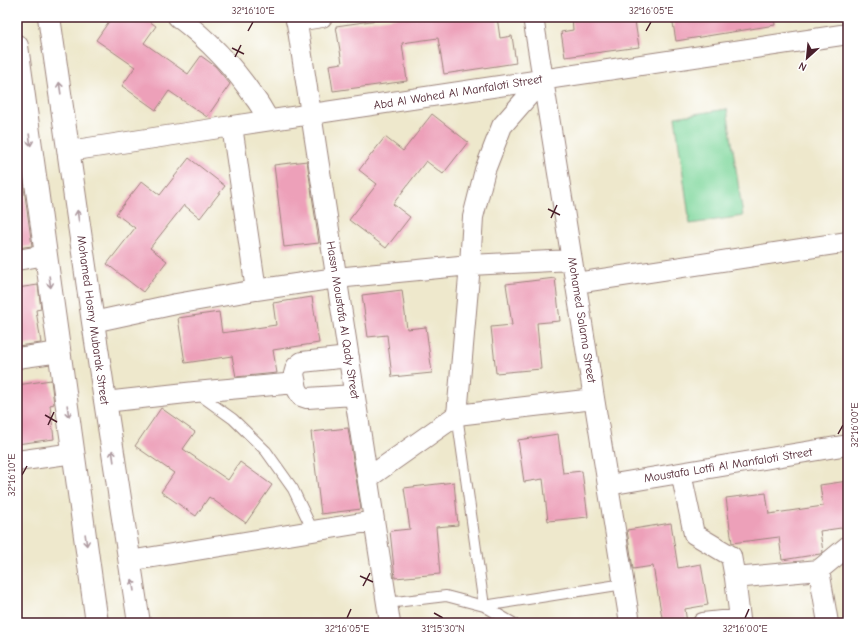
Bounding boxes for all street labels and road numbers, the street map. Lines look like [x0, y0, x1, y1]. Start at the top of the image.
street label: Abd Al Wahed Al Manfaloti Street [373, 72, 544, 112]
street label: Mohamed Hosny Mubarak Street [74, 235, 112, 406]
street label: Hassn Moustafa Al Qady Street [324, 240, 362, 401]
street label: Mohamed Salama Street [565, 256, 599, 384]
street label: Moustafa Lotfi Al Manfaloti Street [643, 445, 814, 485]

